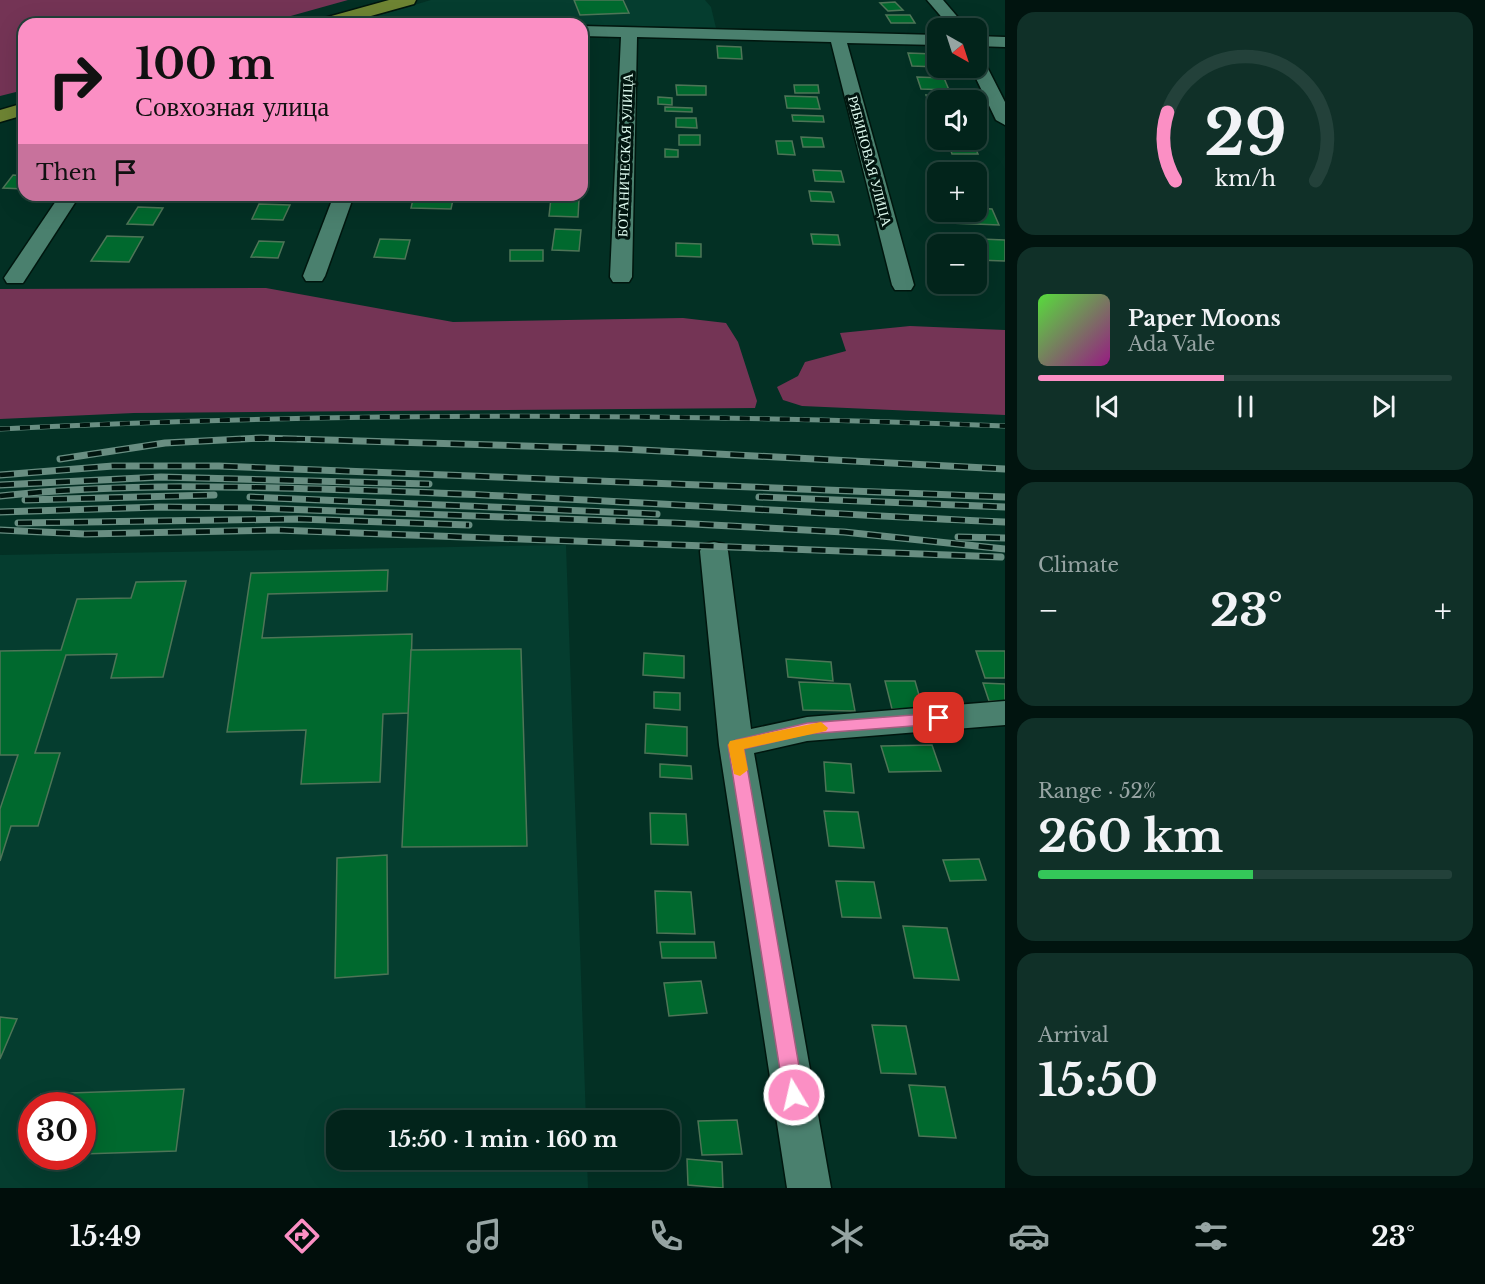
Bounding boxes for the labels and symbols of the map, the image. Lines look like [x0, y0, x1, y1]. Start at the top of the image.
north arrow [927, 18, 987, 78]
street label: БОТАНИЧЕСКАЯ УЛИЦА [613, 72, 637, 237]
street label: РЯБИНОВАЯ УЛИЦА [844, 94, 896, 229]
pin [913, 692, 964, 743]
position arrow [762, 1063, 826, 1127]
speed limit sign: 30 [18, 1092, 96, 1170]

